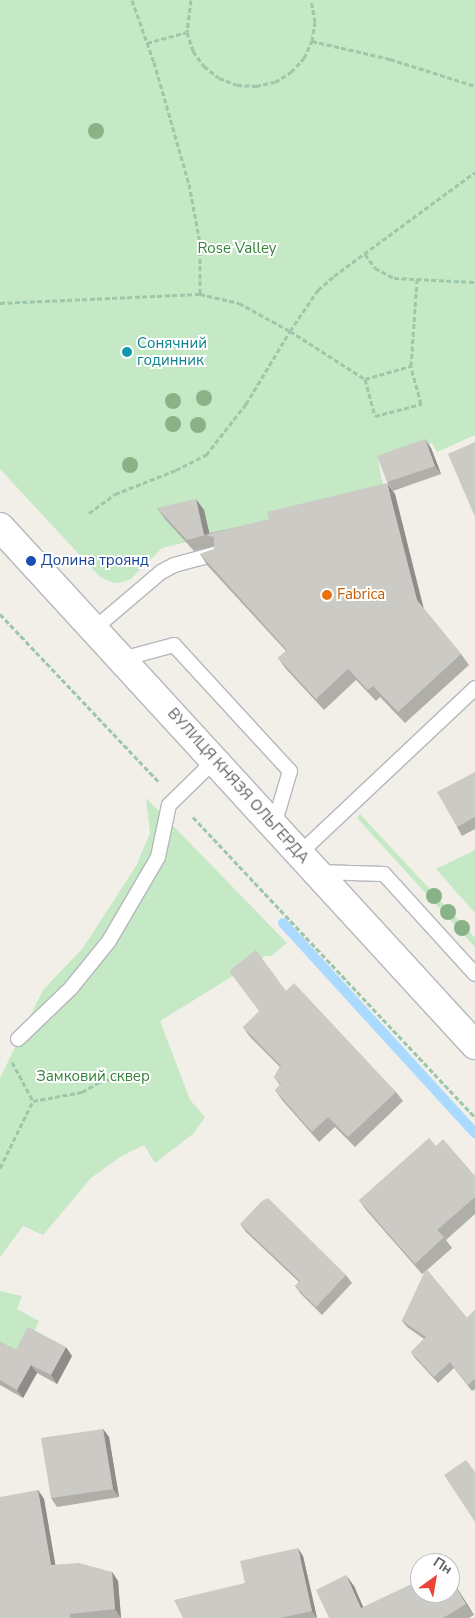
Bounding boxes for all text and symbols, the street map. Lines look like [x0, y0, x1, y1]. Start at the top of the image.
park label: Rose Valley [197, 240, 277, 258]
place label: Сонячний годинник [137, 334, 207, 369]
marker: Сонячний годинник [121, 346, 133, 358]
place label: Долина троянд [41, 552, 149, 570]
marker: Долина троянд [25, 555, 37, 567]
place label: Fabrica [337, 586, 385, 604]
marker: Fabrica [321, 589, 333, 601]
street label: ВУЛИЦЯ КНЯЗЯ ОЛЬГЕРДА [164, 705, 312, 867]
park label: Замковий сквер [36, 1068, 150, 1086]
north arrow [410, 1553, 460, 1603]
text: Пн [429, 1553, 456, 1579]

